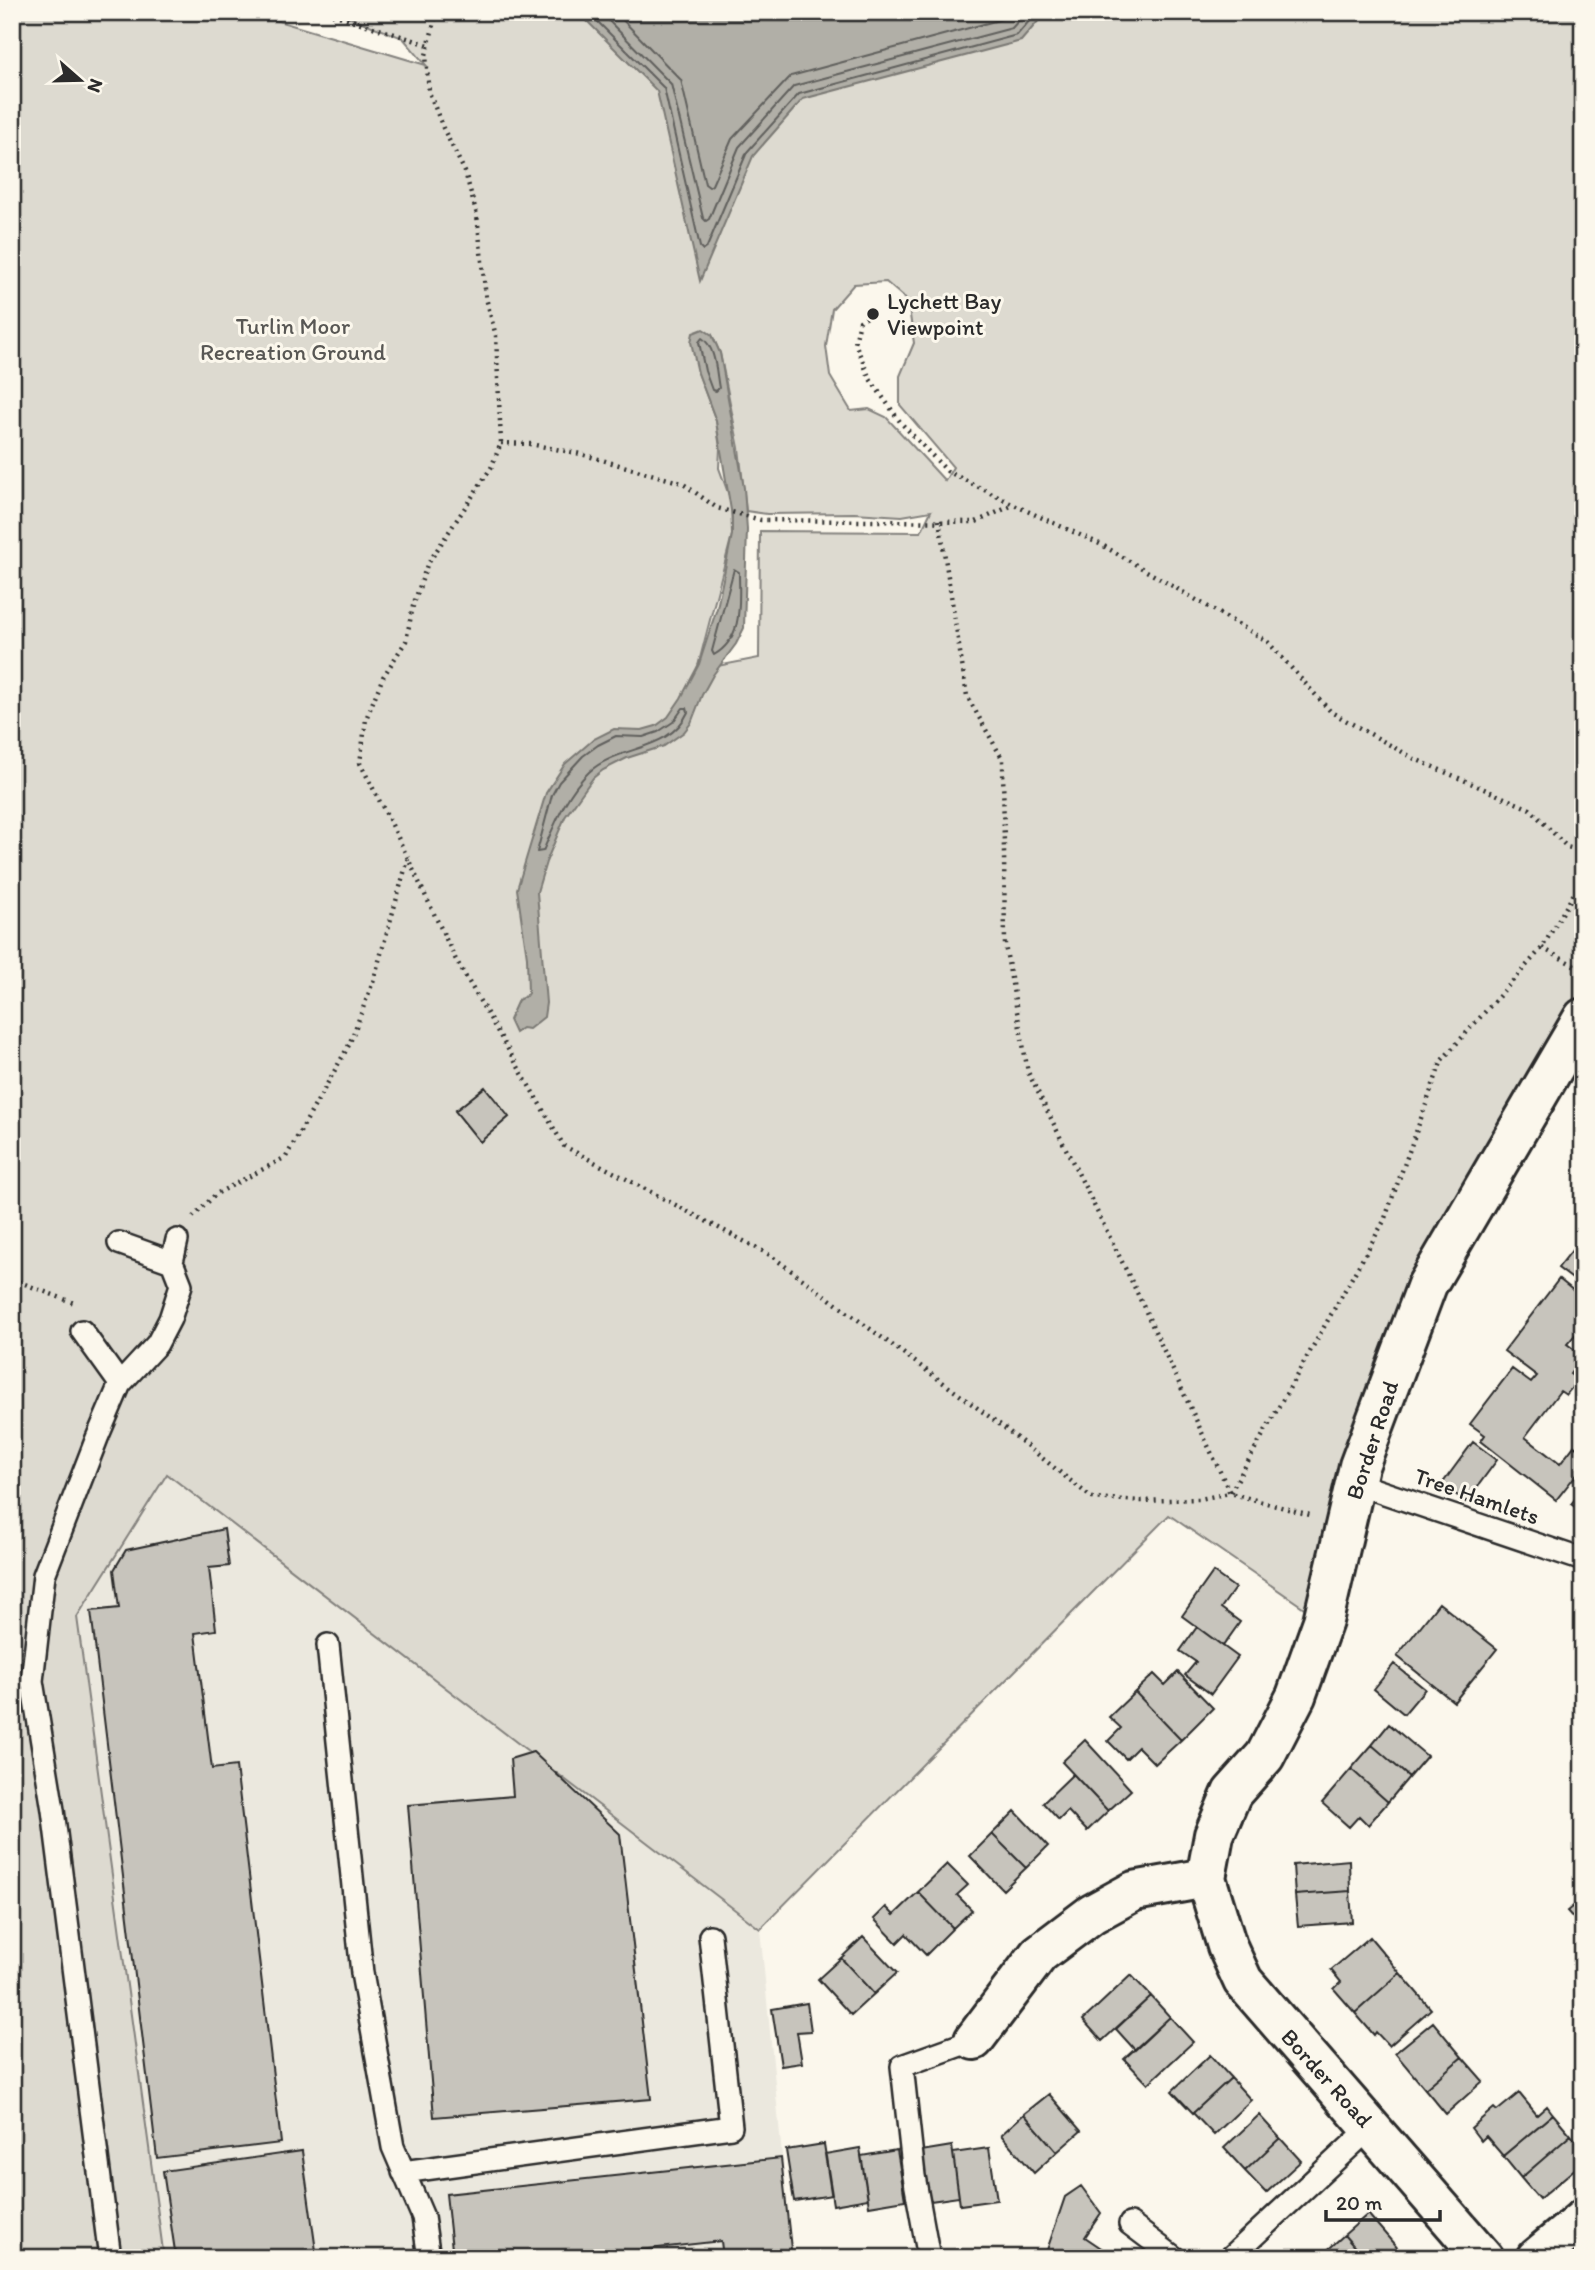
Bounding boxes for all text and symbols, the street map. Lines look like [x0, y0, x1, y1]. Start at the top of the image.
north arrow [46, 46, 116, 116]
text: N [83, 76, 109, 96]
place label: Lychett Bay Viewpoint [887, 287, 1001, 341]
marker: Lychett Bay Viewpoint [865, 306, 881, 322]
park label: Turlin Moor Recreation Ground [200, 312, 386, 366]
street label: Border Road [1340, 1377, 1404, 1503]
street label: Tree Hamlets [1411, 1462, 1543, 1530]
street label: Border Road [1275, 2023, 1379, 2134]
scale bar [1326, 2179, 1439, 2223]
text: 20 m [1336, 2190, 1383, 2215]

